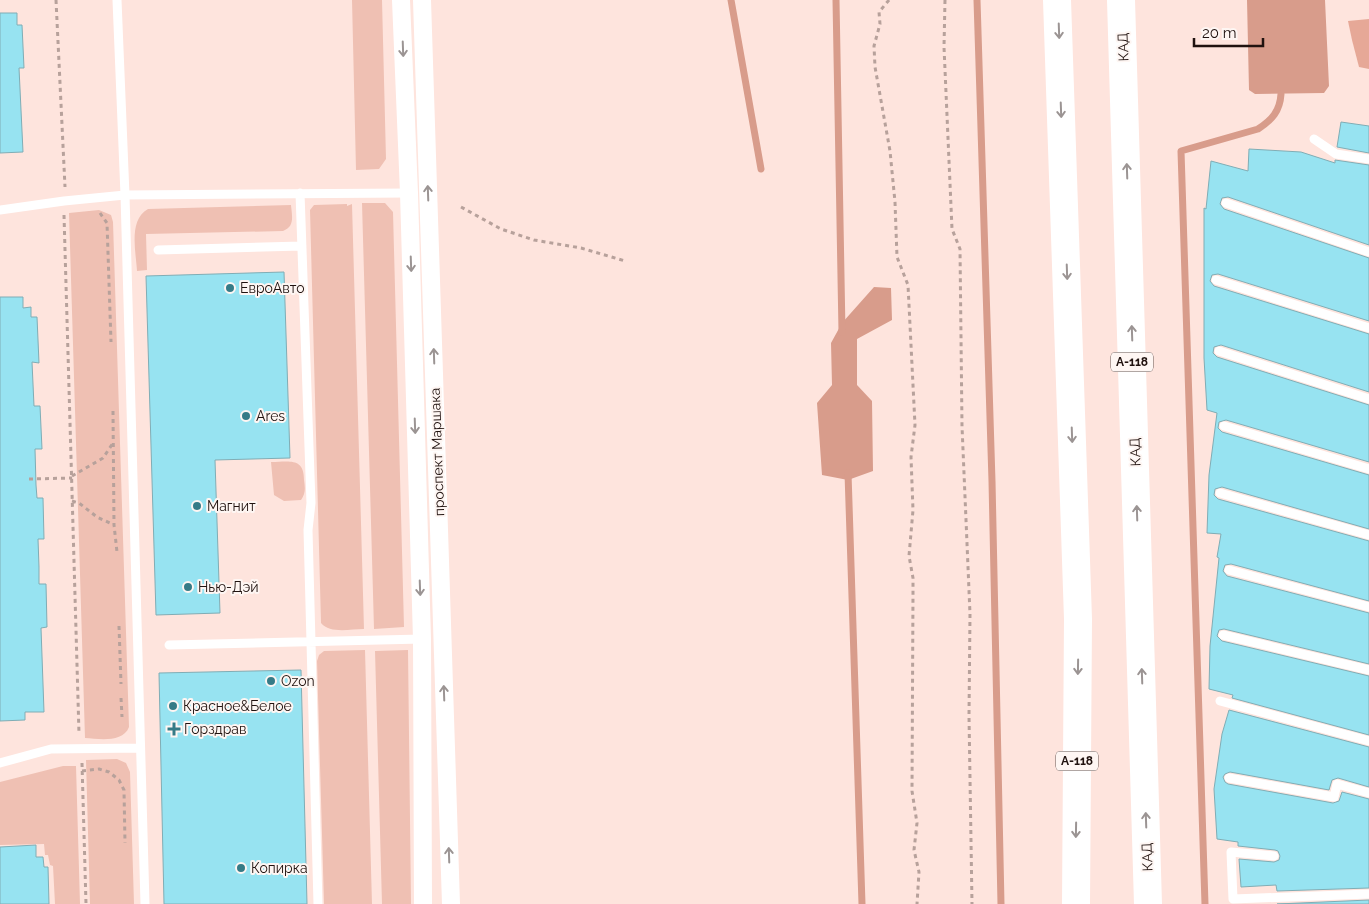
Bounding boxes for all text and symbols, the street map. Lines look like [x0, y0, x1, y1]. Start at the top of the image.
scale bar [1194, 15, 1263, 47]
one-way arrow [1054, 22, 1063, 38]
text: 20 m [1202, 24, 1237, 42]
street label: КАД [1115, 32, 1131, 62]
one-way arrow [398, 40, 407, 56]
one-way arrow [1056, 102, 1066, 118]
one-way arrow [1122, 163, 1131, 179]
one-way arrow [424, 185, 433, 201]
one-way arrow [406, 255, 416, 271]
one-way arrow [1062, 264, 1071, 280]
place label: ЕвроАвто [240, 280, 305, 296]
marker: ЕвроАвто [224, 282, 236, 294]
one-way arrow [1127, 325, 1136, 341]
one-way arrow [429, 348, 438, 364]
road number: А-118 [1111, 352, 1153, 372]
street label: проспект Маршака [427, 388, 447, 516]
place label: Ares [256, 408, 285, 424]
marker: Ares [240, 410, 252, 422]
one-way arrow [411, 418, 420, 434]
one-way arrow [1067, 426, 1077, 443]
street label: КАД [1127, 437, 1143, 467]
place label: Магнит [207, 498, 256, 514]
marker: Магнит [191, 500, 203, 512]
one-way arrow [1132, 505, 1142, 522]
place label: Нью-Дэй [198, 579, 259, 595]
one-way arrow [415, 580, 425, 596]
marker: Нью-Дэй [182, 581, 194, 593]
one-way arrow [1073, 659, 1083, 675]
one-way arrow [1137, 668, 1147, 684]
place label: Ozon [281, 673, 315, 689]
marker: Ozon [265, 675, 277, 687]
one-way arrow [439, 685, 449, 702]
place label: Красное&Белое [183, 698, 292, 714]
marker: Красное&Белое [167, 700, 179, 712]
place label: Горздрав [184, 721, 246, 737]
marker: Горздрав [168, 723, 180, 735]
road number: А-118 [1056, 751, 1098, 770]
one-way arrow [1141, 813, 1151, 829]
one-way arrow [1071, 822, 1081, 838]
street label: КАД [1139, 842, 1155, 872]
one-way arrow [445, 848, 454, 864]
place label: Копирка [251, 860, 308, 876]
marker: Копирка [235, 862, 247, 874]

